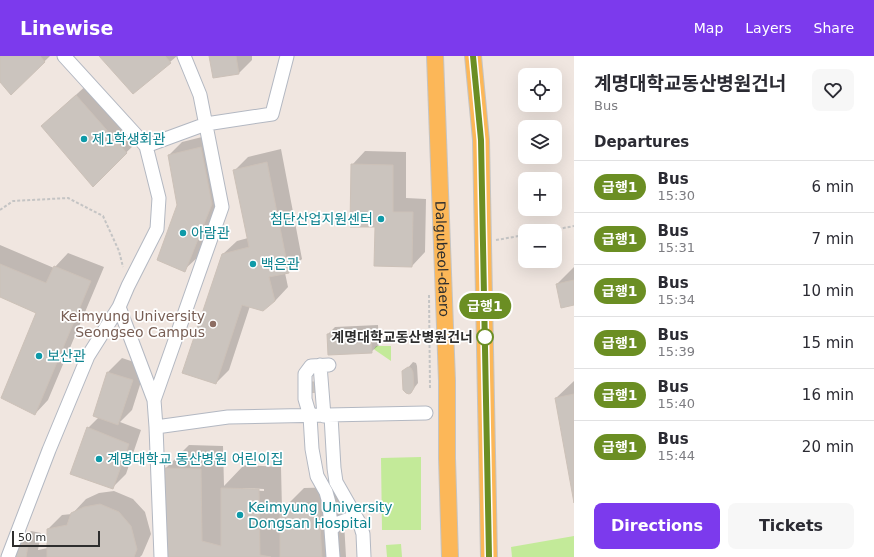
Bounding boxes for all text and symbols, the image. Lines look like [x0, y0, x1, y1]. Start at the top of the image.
text: Linewise [20, 17, 113, 39]
text: Map [694, 20, 723, 36]
text: Layers [745, 20, 792, 36]
text: Share [814, 20, 854, 36]
map controls [518, 68, 562, 268]
button: locate [518, 68, 562, 112]
button: heart [812, 69, 854, 111]
text: 계명대학교동산병원건너 [594, 72, 786, 94]
text: Bus [594, 98, 618, 113]
button: layers [518, 120, 562, 164]
place label: 제1학생회관 [92, 131, 165, 147]
text: Departures [594, 133, 689, 151]
marker: 제1학생회관 [79, 134, 89, 144]
text: Bus [658, 170, 689, 188]
button: + [518, 172, 562, 216]
text: 6 min [811, 178, 854, 196]
text: 급행1 [602, 179, 638, 195]
text: 15:30 [658, 188, 695, 203]
street label: Dalgubeol-daero [432, 200, 453, 317]
place label: 첨단산업지원센터 [270, 211, 373, 227]
marker: 첨단산업지원센터 [376, 214, 386, 224]
text: Bus [658, 222, 689, 240]
button: − [518, 224, 562, 268]
place label: 아람관 [191, 225, 230, 241]
marker: 아람관 [178, 228, 188, 238]
text: 7 min [811, 230, 854, 248]
text: 급행1 [602, 231, 638, 247]
text: 15:31 [658, 240, 695, 255]
place label: 백은관 [261, 256, 300, 272]
marker: 백은관 [248, 259, 258, 269]
text: Bus [658, 274, 689, 292]
text: 10 min [802, 282, 854, 300]
text: 급행1 [602, 283, 638, 299]
text: 15:34 [658, 292, 695, 307]
line badge: 급행1 [462, 293, 508, 319]
text: 급행1 [467, 298, 503, 314]
place label: Keimyung University Seongseo Campus [60, 308, 205, 340]
marker: Keimyung University Seongseo Campus [208, 319, 218, 329]
text: Bus [658, 326, 689, 344]
marker: 계명대학교동산병원건너 [476, 328, 494, 346]
place label: 계명대학교동산병원건너 [331, 329, 473, 345]
text: 15 min [802, 334, 854, 352]
text: 급행1 [602, 335, 638, 351]
text: 15:39 [658, 344, 695, 359]
place label: 보산관 [47, 348, 86, 364]
marker: 보산관 [34, 351, 44, 361]
text: Bus [658, 378, 689, 396]
text: 16 min [802, 386, 854, 404]
text: 급행1 [602, 387, 638, 403]
text: 15:40 [658, 396, 695, 411]
text: Bus [658, 430, 689, 448]
text: 20 min [802, 438, 854, 456]
text: 급행1 [602, 439, 638, 455]
text: 15:44 [658, 448, 695, 463]
place label: 계명대학교 동산병원 어린이집 [107, 451, 283, 467]
marker: 계명대학교 동산병원 어린이집 [94, 454, 104, 464]
place label: Keimyung University Dongsan Hospital [248, 499, 393, 531]
button: Directions [594, 503, 720, 549]
button: Tickets [728, 503, 854, 549]
marker: Keimyung University Dongsan Hospital [235, 510, 245, 520]
scale bar [12, 529, 100, 548]
text: 50 m [18, 531, 46, 544]

